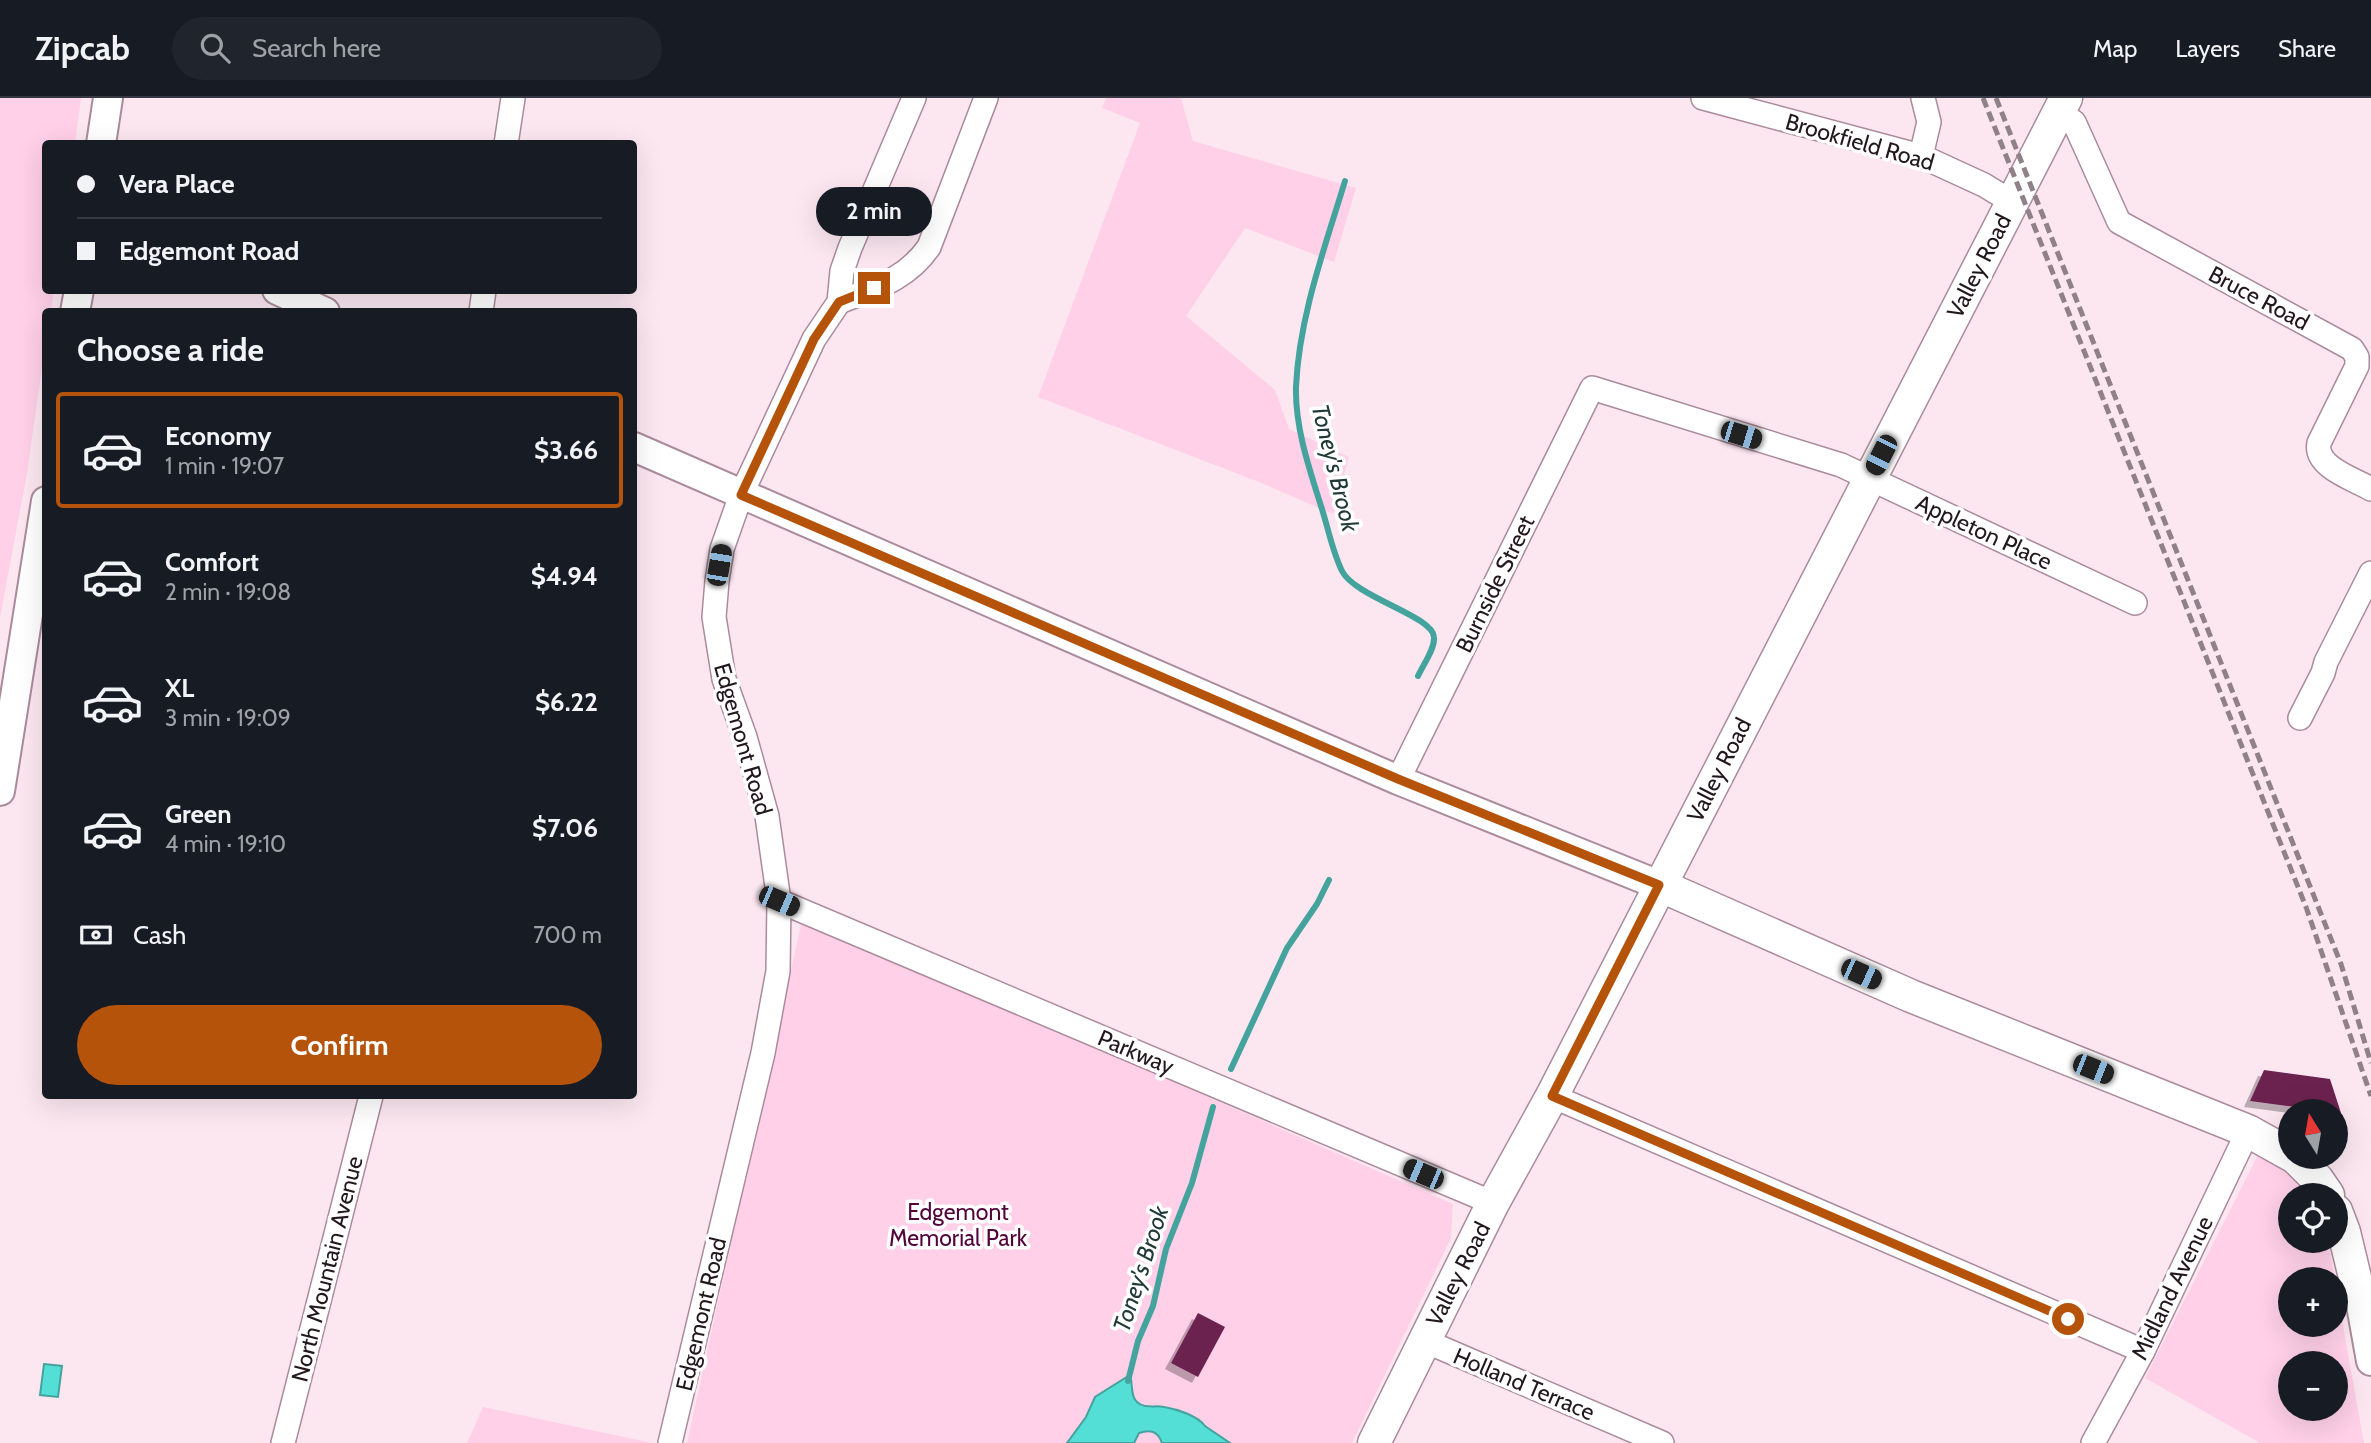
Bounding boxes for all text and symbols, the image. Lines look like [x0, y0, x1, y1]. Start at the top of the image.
search box [172, 17, 662, 80]
text: Zipcab [35, 28, 130, 68]
icon: search [196, 29, 234, 67]
text: Search here [252, 32, 381, 64]
text: Map [2093, 34, 2137, 63]
text: Layers [2175, 34, 2240, 63]
text: Share [2278, 34, 2336, 63]
street label: Brookfield Road [1782, 107, 1938, 177]
text: Vera Place [119, 168, 235, 200]
callout: 2 min [816, 186, 932, 236]
text: 2 min [846, 197, 902, 225]
street label: Valley Road [1941, 209, 2017, 323]
text: Edgemont Road [119, 235, 299, 267]
street label: Bruce Road [2204, 260, 2314, 336]
route end [858, 272, 890, 304]
text: Choose a ride [77, 330, 264, 369]
water label: Toney's Brook [1306, 401, 1365, 535]
icon: car [81, 419, 144, 482]
car [1718, 419, 1765, 451]
text: Economy [165, 420, 271, 452]
car [1863, 432, 1900, 478]
text: $3.66 [534, 434, 598, 466]
text: 1 min · 19:07 [165, 452, 284, 480]
street label: Appleton Place [1912, 488, 2057, 576]
street label: Burnside Street [1450, 511, 1540, 657]
car [706, 542, 733, 588]
icon: car [81, 545, 144, 608]
text: Comfort [165, 546, 259, 578]
text: $4.94 [531, 560, 598, 592]
text: 2 min · 19:08 [165, 578, 291, 606]
street label: Edgemont Road [708, 660, 778, 818]
icon: car [81, 671, 144, 734]
text: XL [165, 672, 194, 704]
text: $6.22 [535, 686, 598, 718]
text: 3 min · 19:09 [165, 704, 291, 732]
street label: Valley Road [1681, 713, 1757, 827]
icon: car [81, 797, 144, 860]
text: Green [165, 798, 232, 830]
text: $7.06 [532, 812, 598, 844]
text: 4 min · 19:10 [165, 830, 286, 858]
car [756, 883, 803, 919]
icon: cash [77, 916, 115, 954]
text: Cash [133, 919, 186, 951]
text: 700 m [533, 921, 602, 949]
car [1838, 956, 1885, 992]
button: Confirm [77, 1005, 602, 1085]
street label: Parkway [1094, 1023, 1179, 1081]
car [2070, 1051, 2117, 1087]
north arrow [2278, 1099, 2348, 1169]
map controls [2278, 1099, 2348, 1421]
street label: North Mountain Avenue [285, 1153, 369, 1385]
car [1400, 1156, 1447, 1192]
button: locate [2278, 1183, 2348, 1253]
park label: Edgemont Memorial Park [889, 1198, 1028, 1252]
water label: Toney's Brook [1107, 1202, 1175, 1335]
street label: Midland Avenue [2125, 1211, 2219, 1364]
street label: Valley Road [1420, 1217, 1496, 1331]
street label: Edgemont Road [670, 1235, 732, 1393]
button: + [2278, 1267, 2348, 1337]
route start [2052, 1303, 2084, 1335]
street label: Holland Terrace [1449, 1342, 1599, 1426]
button: − [2278, 1351, 2348, 1421]

